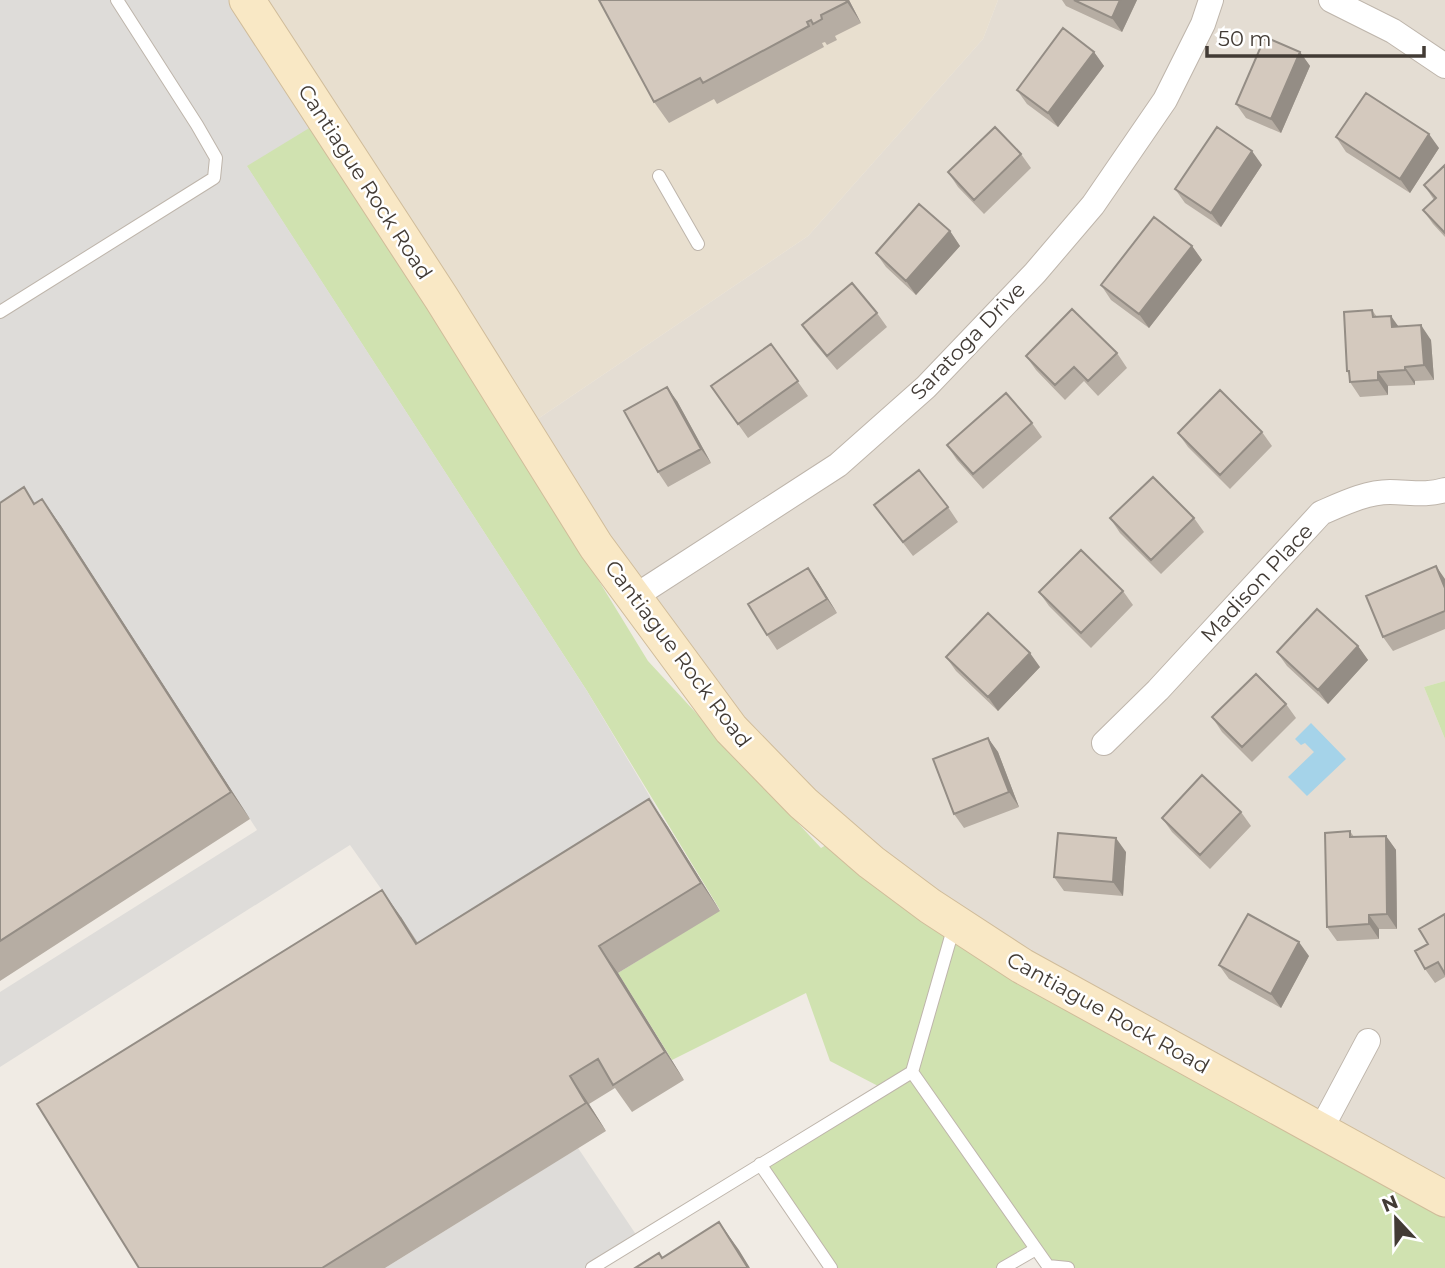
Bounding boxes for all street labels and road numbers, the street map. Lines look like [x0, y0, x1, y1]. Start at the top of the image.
street label: Cantiague Rock Road [293, 80, 438, 284]
street label: Saratoga Drive [905, 277, 1030, 405]
street label: Madison Place [1195, 518, 1318, 647]
street label: Cantiague Rock Road [600, 555, 757, 752]
street label: Cantiague Rock Road [1003, 946, 1214, 1079]

